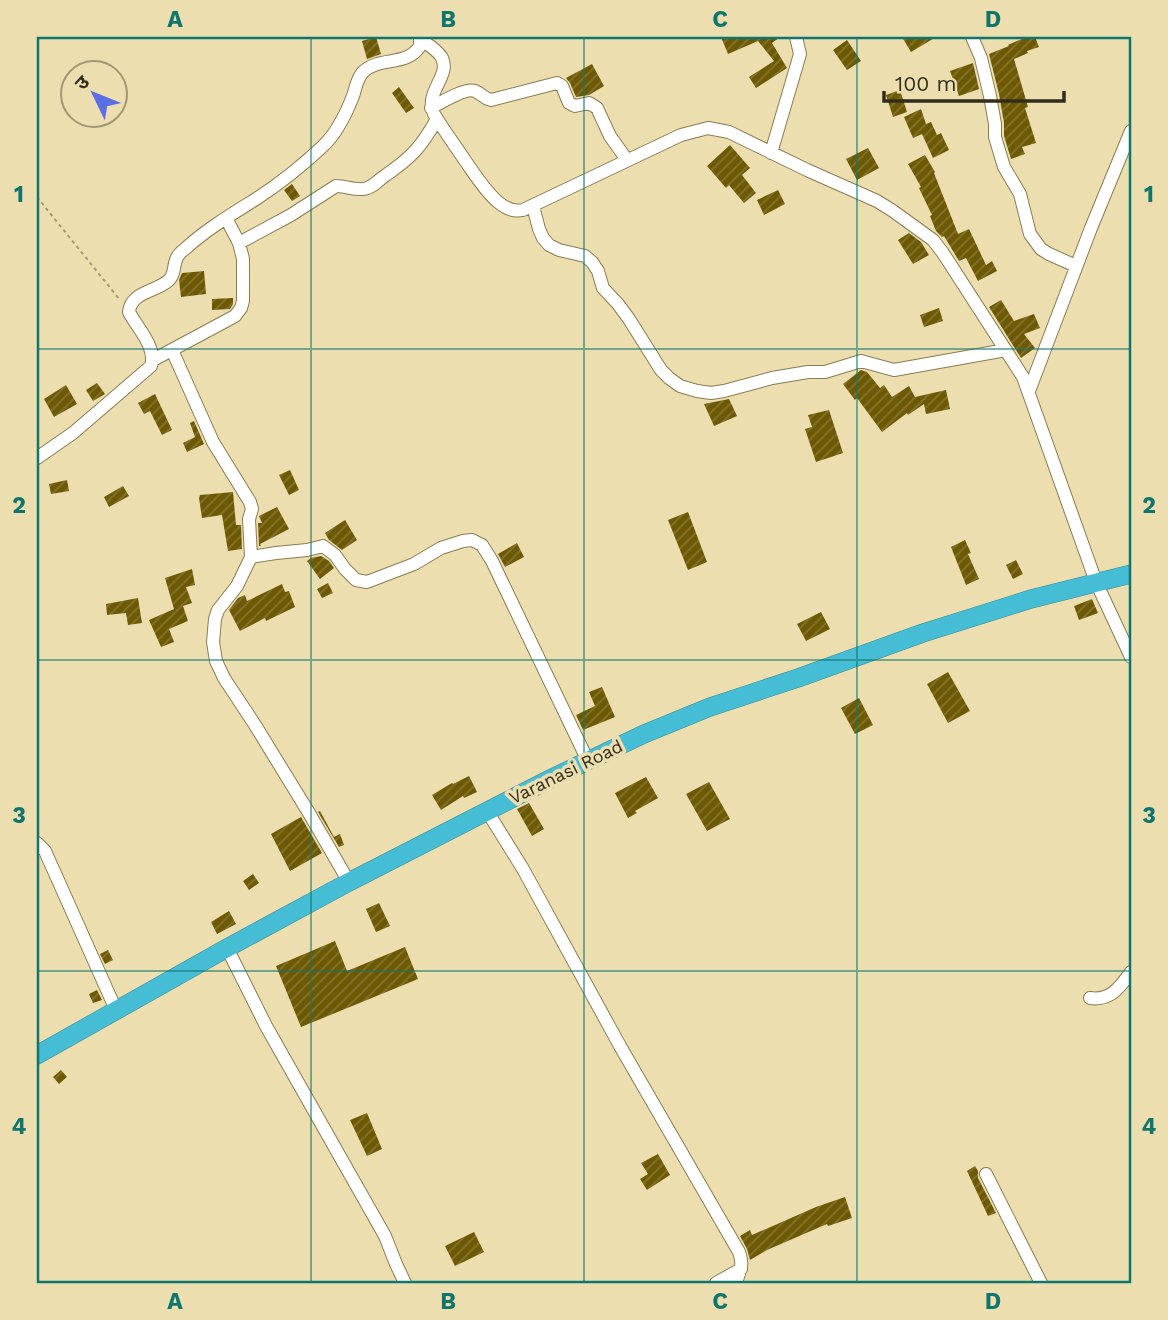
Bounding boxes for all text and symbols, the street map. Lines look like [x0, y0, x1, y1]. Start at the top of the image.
text: A [167, 6, 183, 33]
text: B [440, 6, 456, 33]
text: C [712, 6, 728, 33]
text: D [985, 6, 1001, 33]
north arrow [60, 60, 130, 130]
scale bar [884, 60, 1065, 104]
text: उ [70, 70, 95, 95]
text: 100 m [895, 71, 957, 96]
text: 1 [14, 181, 24, 208]
text: 1 [1144, 181, 1154, 208]
text: 2 [12, 492, 26, 519]
text: 2 [1142, 492, 1156, 519]
street label: Varanasi Road [506, 735, 626, 808]
text: 3 [12, 802, 26, 829]
text: 3 [1142, 802, 1156, 829]
text: 4 [12, 1113, 27, 1140]
text: 4 [1142, 1113, 1157, 1140]
text: A [167, 1288, 183, 1315]
text: B [440, 1288, 456, 1315]
text: C [712, 1288, 728, 1315]
text: D [985, 1288, 1001, 1315]

